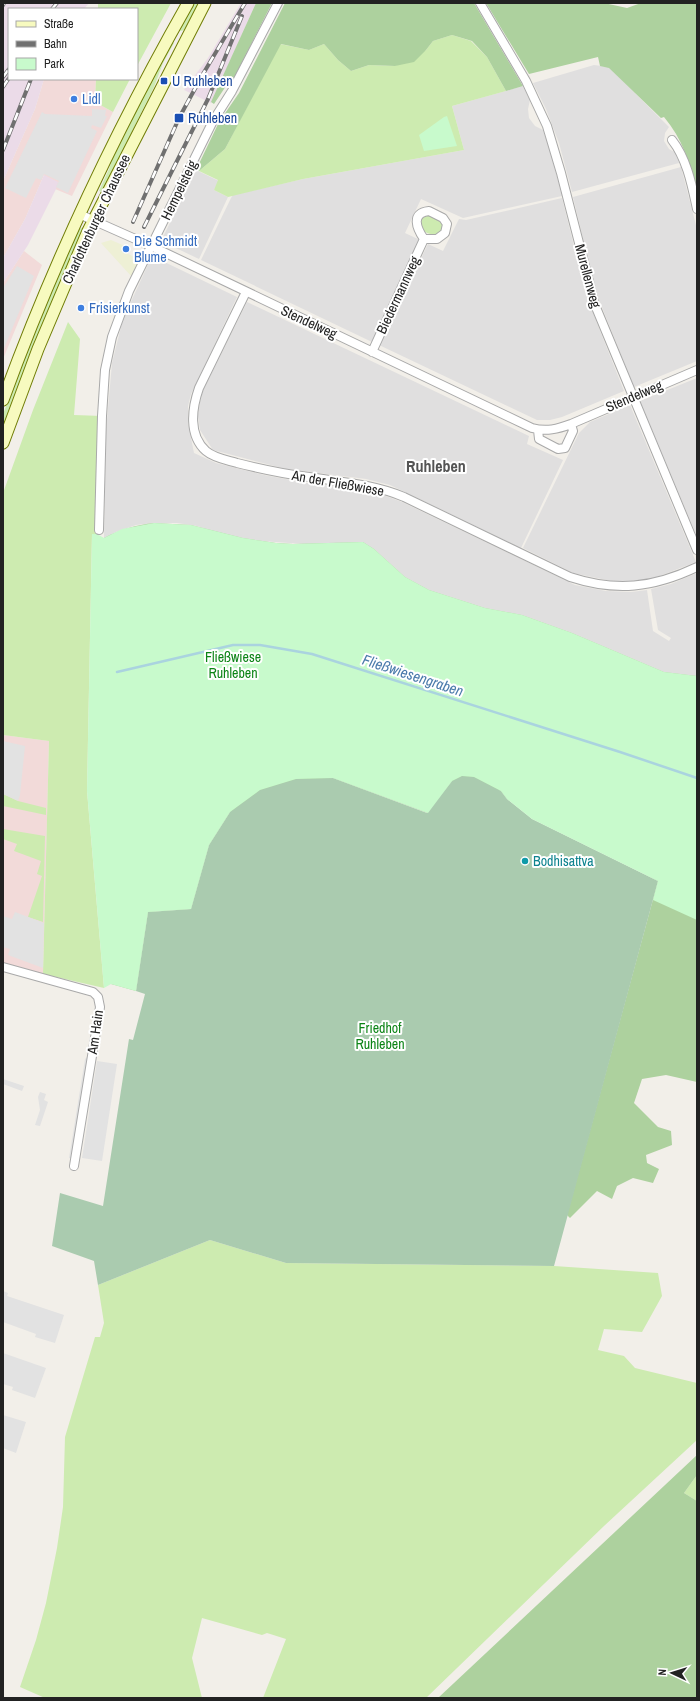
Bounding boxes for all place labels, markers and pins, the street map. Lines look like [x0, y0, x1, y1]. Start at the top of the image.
place label: U Ruhleben [172, 72, 233, 90]
marker: U Ruhleben [159, 76, 169, 86]
place label: Lidl [82, 90, 101, 108]
marker: Lidl [69, 94, 79, 104]
place label: Ruhleben [188, 109, 237, 127]
marker: Ruhleben [173, 112, 185, 124]
place label: Die Schmidt Blume [134, 232, 197, 266]
marker: Die Schmidt Blume [121, 244, 131, 254]
place label: Frisierkunst [89, 299, 150, 317]
marker: Frisierkunst [76, 303, 86, 313]
place label: Bodhisattva [533, 852, 594, 870]
marker: Bodhisattva [520, 856, 530, 866]

